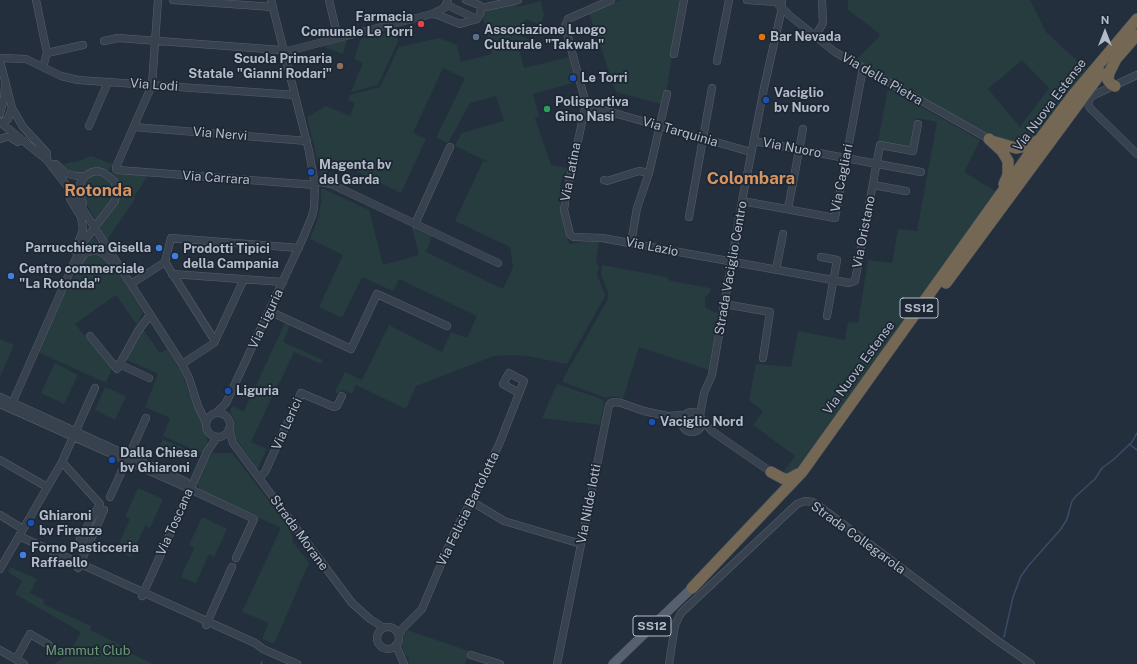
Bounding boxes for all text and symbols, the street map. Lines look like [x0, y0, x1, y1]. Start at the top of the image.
place label: Farmacia Comunale Le Torri [301, 9, 413, 40]
north arrow [1085, 12, 1125, 52]
text: N [1101, 14, 1109, 26]
marker: Farmacia Comunale Le Torri [416, 19, 426, 29]
place label: Associazione Luogo Culturale "Takwah" [484, 22, 606, 53]
place label: Bar Nevada [770, 29, 841, 45]
marker: Associazione Luogo Culturale "Takwah" [471, 32, 481, 42]
marker: Bar Nevada [757, 32, 767, 42]
street label: Via della Pietra [839, 49, 925, 109]
place label: Scuola Primaria Statale "Gianni Rodari" [188, 51, 332, 82]
street label: Via Nuova Estense [1010, 56, 1090, 154]
marker: Scuola Primaria Statale "Gianni Rodari" [335, 61, 345, 71]
place label: Le Torri [581, 70, 627, 86]
marker: Le Torri [568, 73, 578, 83]
street label: Via Lodi [130, 76, 178, 94]
place label: Vaciglio bv Nuoro [774, 85, 830, 116]
place label: Polisportiva Gino Nasi [555, 94, 629, 125]
marker: Vaciglio bv Nuoro [761, 95, 771, 105]
marker: Polisportiva Gino Nasi [542, 104, 552, 114]
street label: Via Tarquinia [640, 114, 720, 150]
street label: Via Nervi [192, 124, 248, 144]
street label: Via Nuoro [761, 135, 823, 161]
street label: Via Latina [558, 141, 584, 203]
street label: Via Cagliari [828, 143, 856, 213]
place label: Magenta bv del Garda [319, 157, 391, 188]
marker: Magenta bv del Garda [306, 167, 316, 177]
street label: Via Carrara [182, 168, 250, 188]
district label: Colombara [707, 169, 795, 189]
district label: Rotonda [64, 181, 132, 201]
street label: Via Oristano [849, 194, 879, 270]
street label: Strada Vaciglio Centro [712, 200, 750, 336]
street label: Via Lazio [624, 234, 680, 260]
place label: Parrucchiera Gisella [25, 240, 151, 256]
place label: Prodotti Tipici della Campania [183, 241, 279, 272]
marker: Parrucchiera Gisella [154, 243, 164, 253]
marker: Prodotti Tipici della Campania [170, 251, 180, 261]
place label: Centro commerciale "La Rotonda" [19, 261, 144, 292]
marker: Centro commerciale "La Rotonda" [6, 271, 16, 281]
street label: Via Liguria [245, 287, 287, 351]
road number: SS12 [900, 298, 938, 318]
street label: Via Nuova Estense [820, 318, 898, 418]
place label: Liguria [236, 383, 279, 399]
marker: Liguria [223, 386, 233, 396]
street label: Via Lerici [269, 396, 305, 452]
place label: Vaciglio Nord [660, 414, 743, 430]
marker: Vaciglio Nord [647, 417, 657, 427]
place label: Dalla Chiesa bv Ghiaroni [120, 445, 198, 476]
street label: Via Felicia Bartolotta [434, 449, 502, 569]
marker: Dalla Chiesa bv Ghiaroni [107, 455, 117, 465]
street label: Via Nilde Iotti [574, 463, 604, 545]
street label: Via Toscana [153, 486, 197, 558]
street label: Strada Morane [266, 492, 332, 574]
street label: Strada Collegarola [808, 498, 908, 578]
place label: Ghiaroni bv Firenze [39, 508, 102, 539]
marker: Ghiaroni bv Firenze [26, 518, 36, 528]
place label: Forno Pasticceria Raffaello [31, 540, 139, 571]
marker: Forno Pasticceria Raffaello [18, 550, 28, 560]
road number: SS12 [633, 616, 671, 636]
park label: Mammut Club [46, 643, 130, 659]

